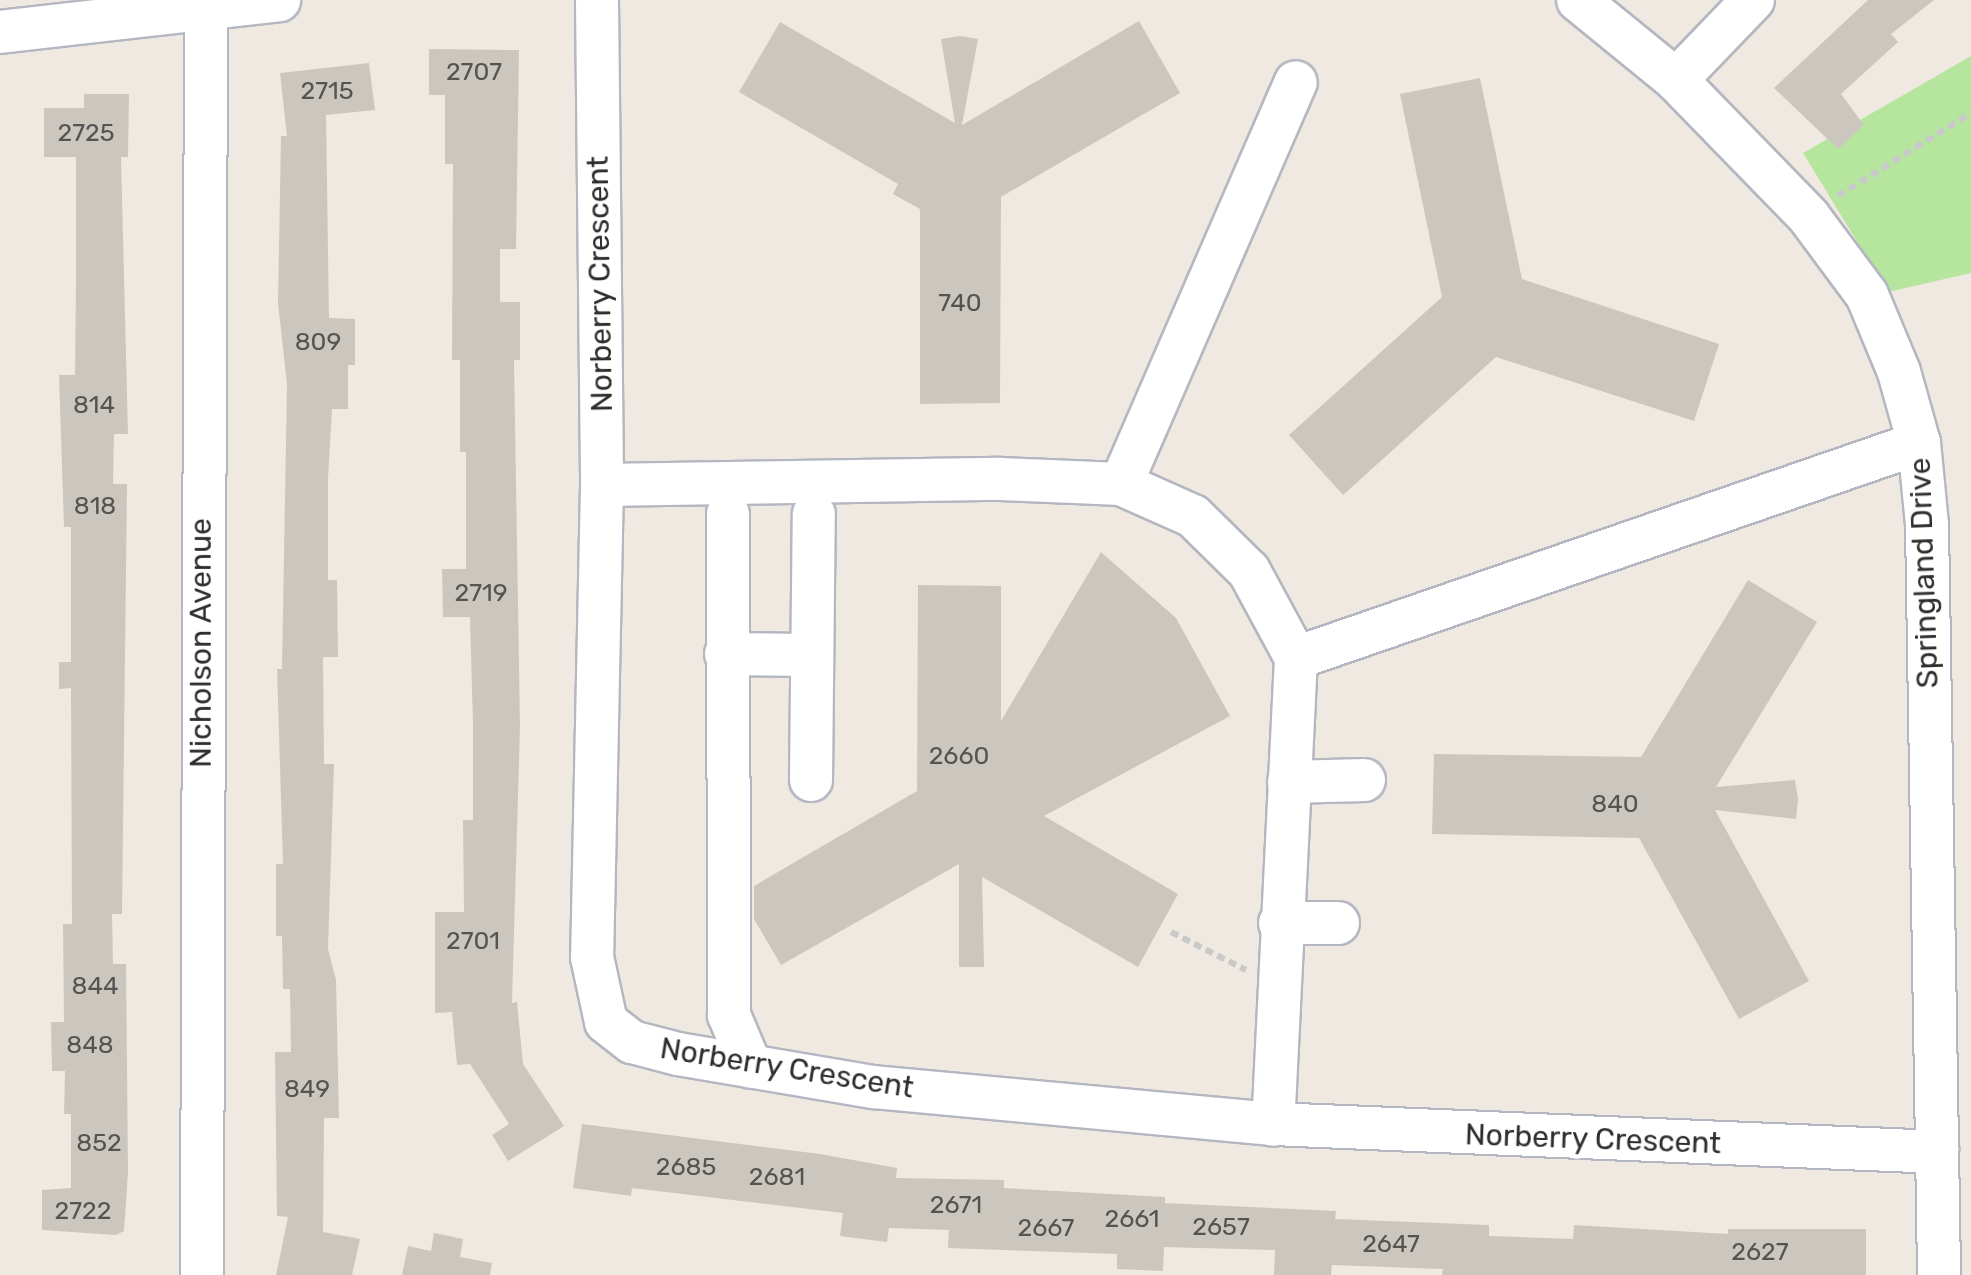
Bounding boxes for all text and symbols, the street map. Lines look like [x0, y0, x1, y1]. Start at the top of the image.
house number: 2707 [446, 57, 502, 87]
house number: 2715 [300, 76, 354, 106]
house number: 2725 [57, 118, 115, 148]
street label: Norberry Crescent [580, 155, 620, 413]
house number: 740 [938, 288, 982, 318]
house number: 809 [295, 327, 341, 357]
house number: 814 [73, 390, 115, 420]
street label: Springland Drive [1902, 457, 1946, 689]
house number: 818 [74, 491, 116, 521]
street label: Nicholson Avenue [183, 518, 219, 768]
house number: 2719 [454, 578, 508, 608]
house number: 2660 [929, 741, 989, 771]
house number: 840 [1591, 789, 1639, 819]
house number: 2701 [446, 926, 500, 956]
house number: 844 [72, 971, 118, 1001]
house number: 848 [66, 1030, 114, 1060]
street label: Norberry Crescent [657, 1030, 917, 1106]
house number: 849 [284, 1074, 330, 1104]
street label: Norberry Crescent [1464, 1117, 1722, 1161]
house number: 852 [76, 1128, 122, 1158]
house number: 2685 [656, 1152, 716, 1182]
house number: 2681 [749, 1162, 805, 1192]
house number: 2671 [930, 1190, 982, 1220]
house number: 2722 [55, 1196, 111, 1226]
house number: 2661 [1105, 1204, 1159, 1234]
house number: 2657 [1192, 1212, 1250, 1242]
house number: 2667 [1018, 1213, 1074, 1243]
house number: 2647 [1362, 1229, 1420, 1259]
house number: 2627 [1731, 1237, 1789, 1267]

